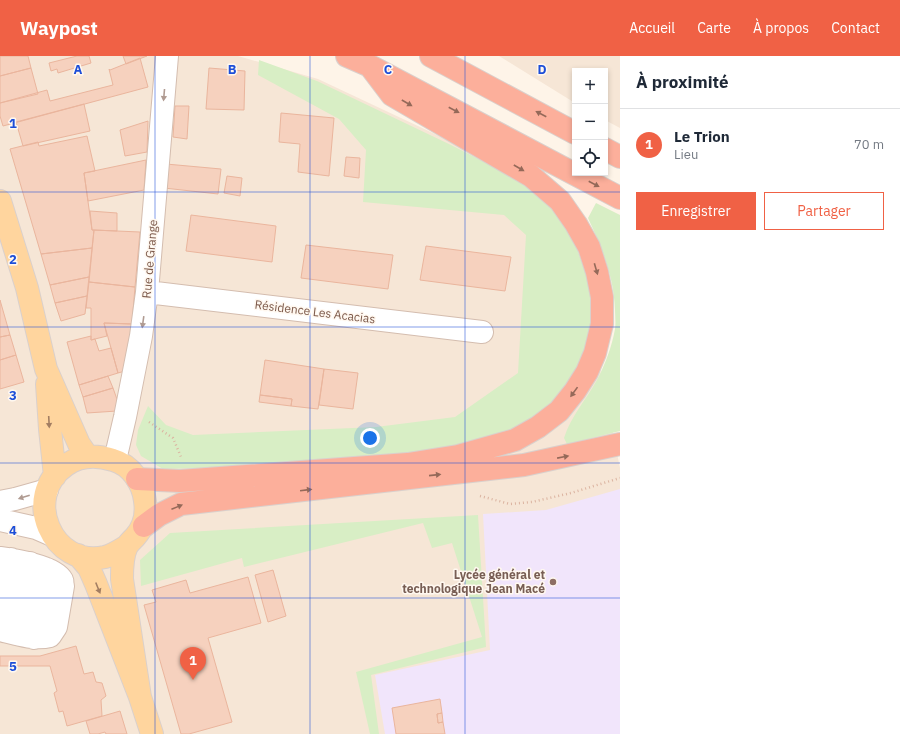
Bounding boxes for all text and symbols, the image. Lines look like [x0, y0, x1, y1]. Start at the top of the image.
text: Waypost [20, 16, 98, 40]
text: Accueil [629, 19, 675, 37]
text: Carte [697, 19, 731, 37]
text: À propos [753, 19, 809, 37]
text: Contact [831, 19, 880, 37]
text: A [74, 61, 83, 78]
text: B [228, 61, 237, 78]
text: C [384, 61, 393, 78]
text: D [537, 61, 547, 78]
map controls [572, 68, 608, 176]
button: + [572, 68, 608, 104]
text: À proximité [636, 71, 729, 93]
one-way arrow [160, 89, 167, 101]
one-way arrow [401, 100, 413, 107]
button: − [572, 104, 608, 140]
one-way arrow [448, 107, 460, 114]
one-way arrow [535, 111, 547, 117]
text: 1 [9, 115, 17, 132]
text: Le Trion [674, 127, 730, 146]
text: 1 [645, 136, 653, 153]
text: 70 m [854, 136, 884, 153]
button: locate [572, 140, 608, 176]
text: Lieu [674, 146, 698, 163]
one-way arrow [513, 165, 525, 172]
one-way arrow [588, 181, 600, 187]
button: Enregistrer [636, 192, 756, 230]
button: Partager [764, 192, 884, 230]
street label: Rue de Grange [139, 219, 160, 299]
text: 2 [9, 251, 17, 268]
one-way arrow [593, 263, 599, 275]
street label: Résidence Les Acacias [254, 297, 376, 326]
one-way arrow [140, 316, 146, 328]
text: 3 [9, 387, 17, 404]
one-way arrow [570, 387, 578, 397]
one-way arrow [46, 416, 53, 428]
your location [360, 428, 380, 448]
one-way arrow [557, 453, 570, 459]
one-way arrow [429, 471, 441, 478]
one-way arrow [300, 487, 312, 493]
one-way arrow [17, 494, 29, 500]
one-way arrow [172, 503, 184, 509]
text: 4 [9, 522, 17, 539]
place label: Lycée général et technologique Jean Macé [402, 567, 545, 596]
marker: Lycée général et technologique Jean Macé [548, 577, 558, 587]
one-way arrow [95, 583, 101, 595]
pin: 1 [180, 647, 206, 680]
text: 5 [9, 658, 17, 675]

